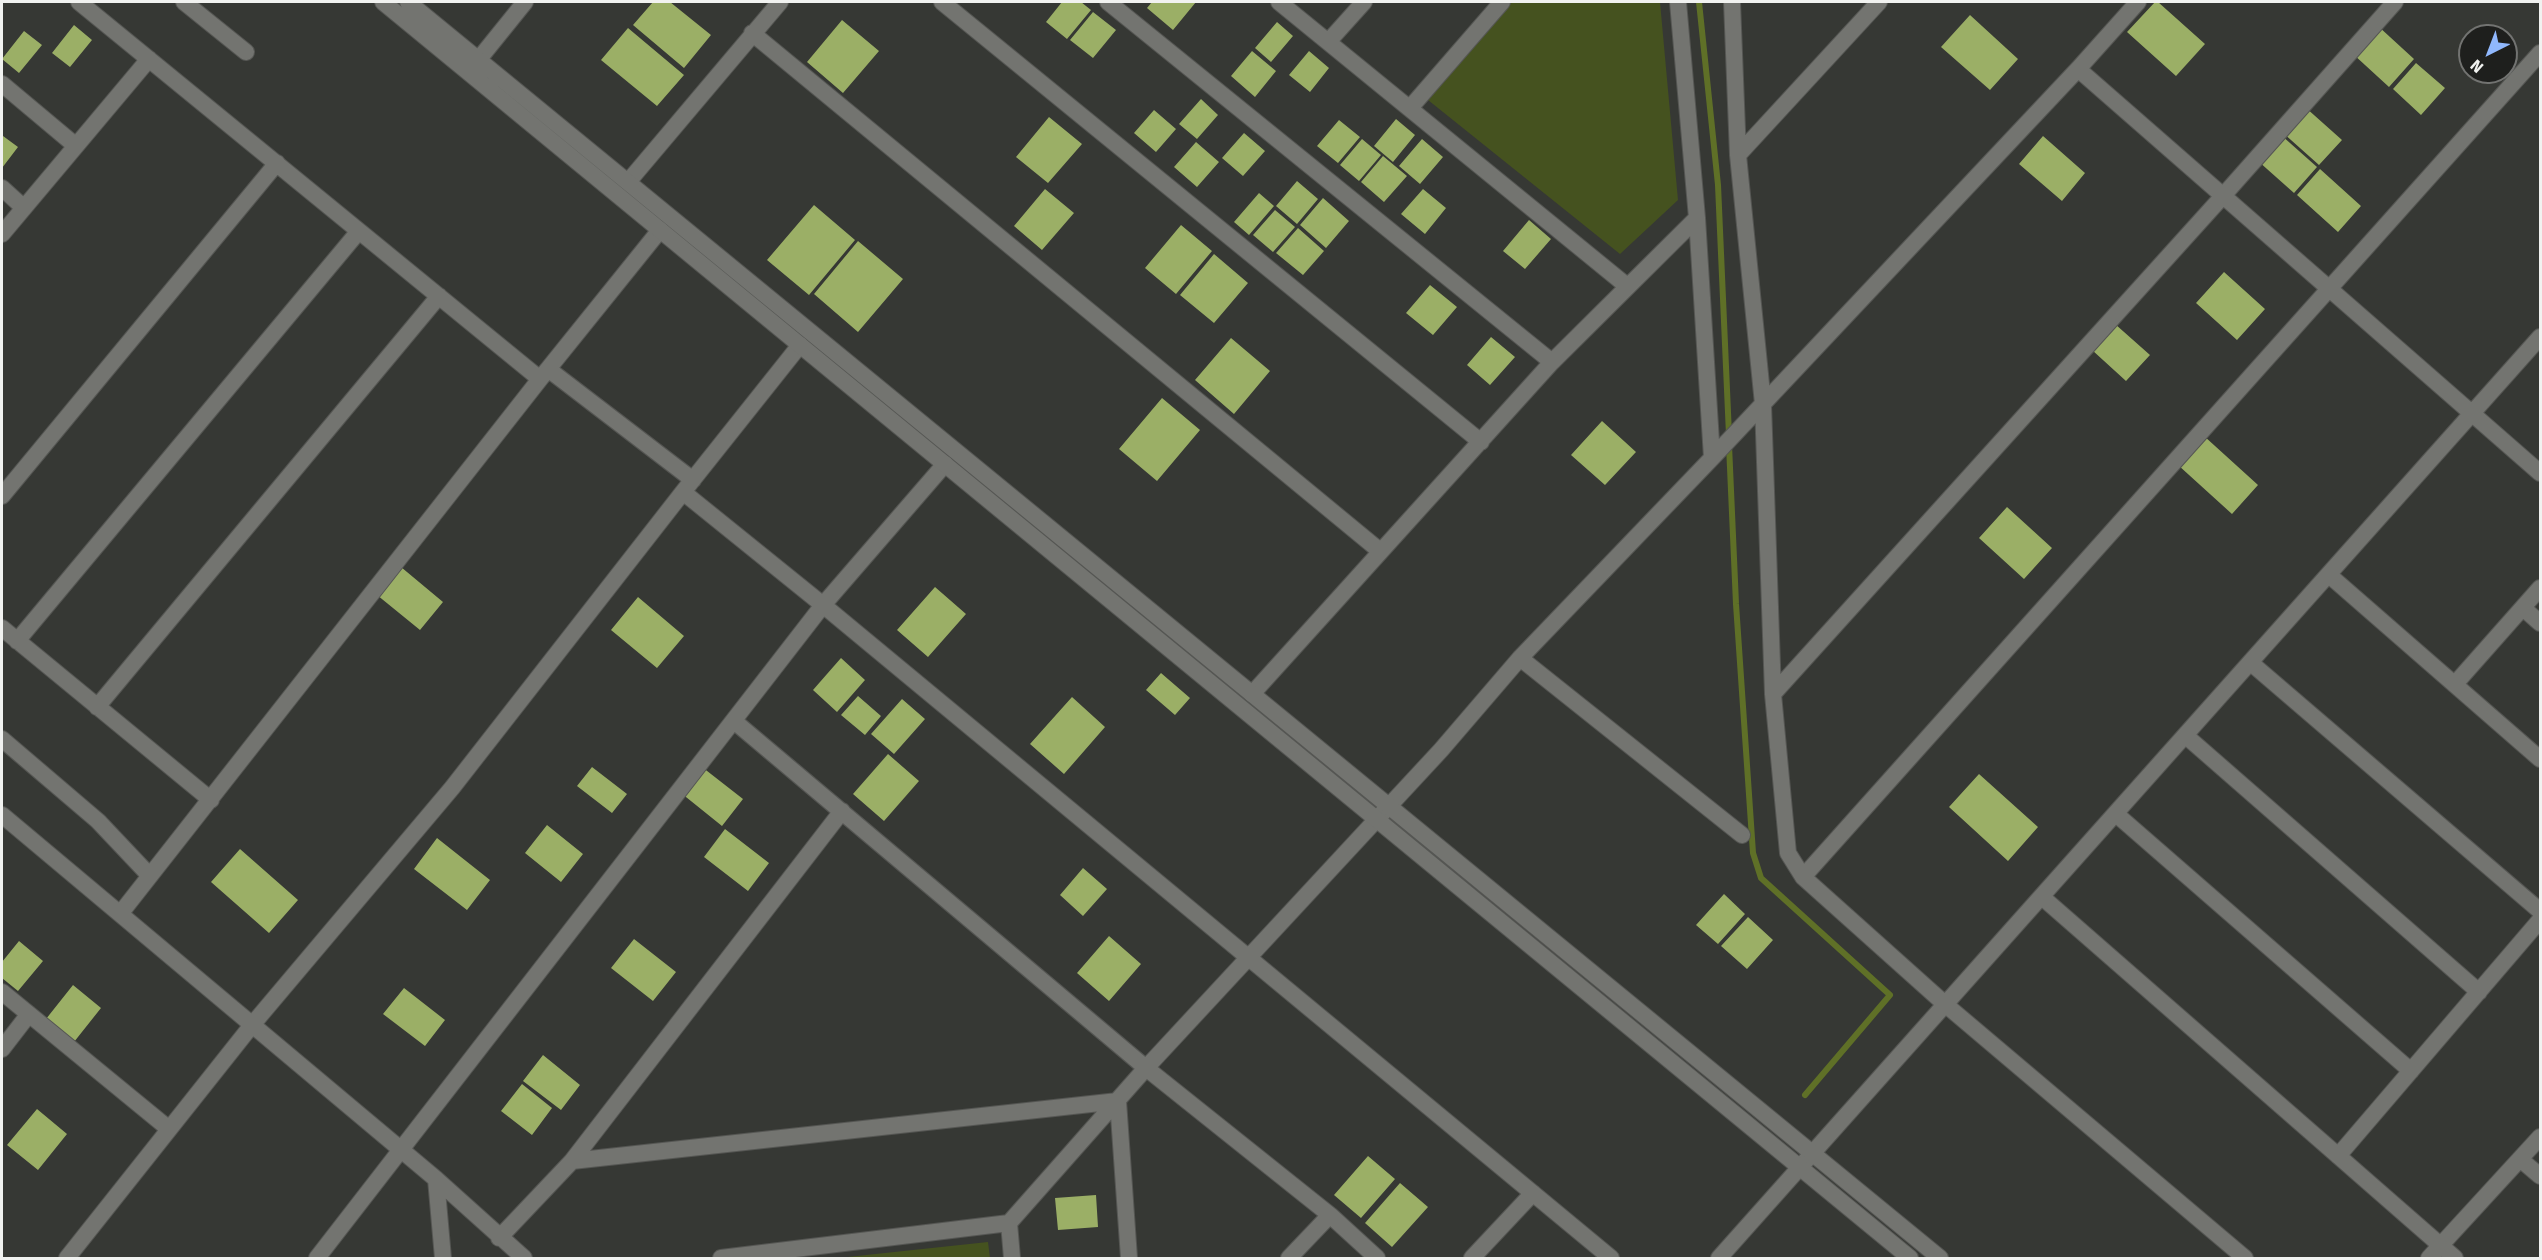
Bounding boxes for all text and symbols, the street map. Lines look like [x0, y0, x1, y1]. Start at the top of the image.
north arrow [2458, 24, 2518, 84]
text: N [2467, 56, 2487, 77]

